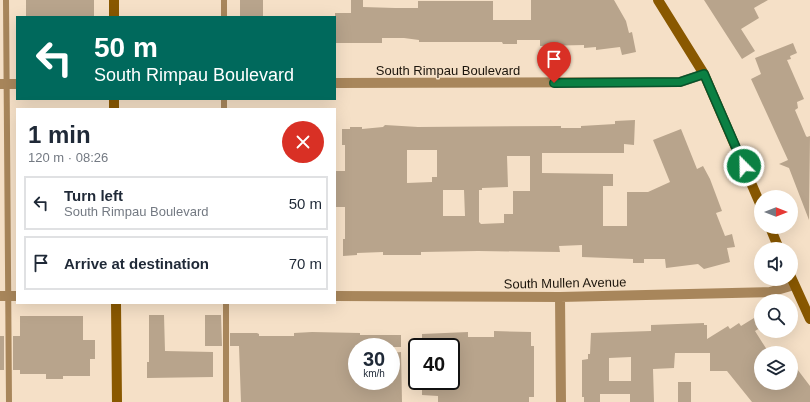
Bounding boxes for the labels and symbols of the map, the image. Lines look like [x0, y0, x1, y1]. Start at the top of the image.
pin [537, 42, 571, 83]
street label: South Rimpau Boulevard [376, 63, 520, 78]
position arrow [723, 145, 765, 187]
north arrow [754, 190, 798, 234]
street label: South Mullen Avenue [504, 274, 626, 292]
speed limit sign: 40 [408, 338, 460, 390]

